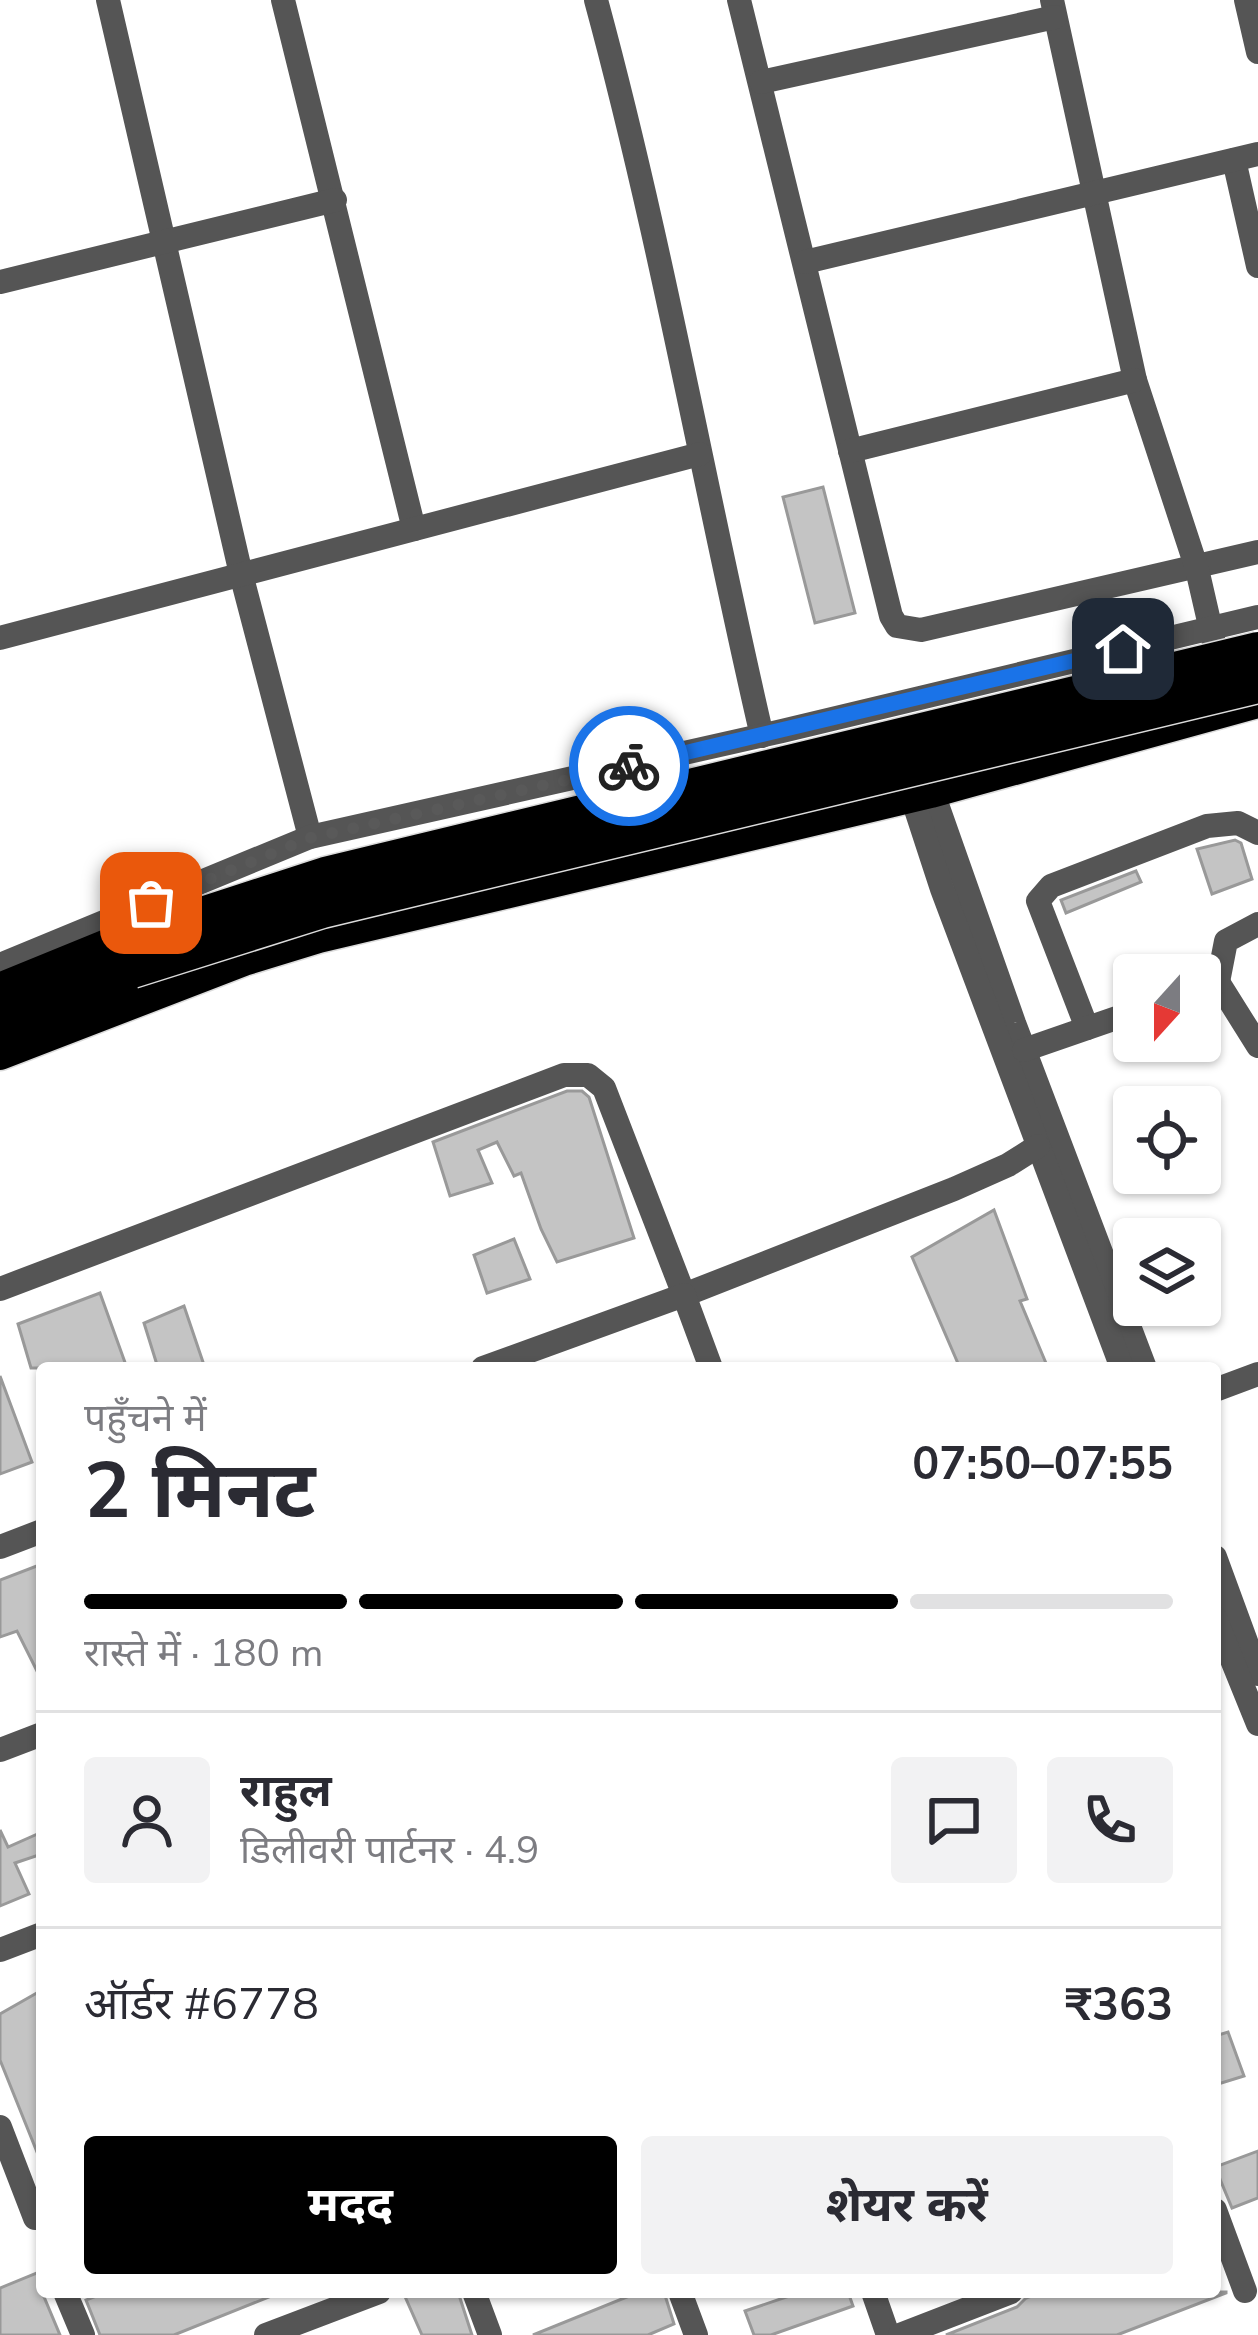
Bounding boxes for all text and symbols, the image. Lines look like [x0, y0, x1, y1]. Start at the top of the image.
pin [1072, 598, 1174, 700]
icon: home [1090, 616, 1156, 682]
courier [569, 706, 689, 826]
icon: bike [596, 733, 662, 799]
pin [100, 852, 202, 954]
icon: bag [118, 870, 184, 936]
north arrow [1113, 954, 1221, 1062]
map controls [1113, 954, 1221, 1326]
button: locate [1113, 1086, 1221, 1194]
button: layers [1113, 1218, 1221, 1326]
text: पहुँचने में [84, 1392, 207, 1445]
text: 07:50–07:55 [912, 1434, 1173, 1495]
text: 2 मिनट [84, 1438, 316, 1545]
text: रास्ते में · 180 m [84, 1627, 323, 1680]
button: person [84, 1757, 210, 1883]
button: chat [891, 1757, 1017, 1883]
button: phone [1047, 1757, 1173, 1883]
text: राहुल [240, 1761, 332, 1822]
text: डिलीवरी पार्टनर · 4.9 [240, 1824, 539, 1877]
text: ऑर्डर #6778 [84, 1974, 319, 2035]
text: ₹363 [1065, 1975, 1173, 2036]
button: मदद [84, 2136, 617, 2274]
button: शेयर करें [641, 2136, 1173, 2274]

